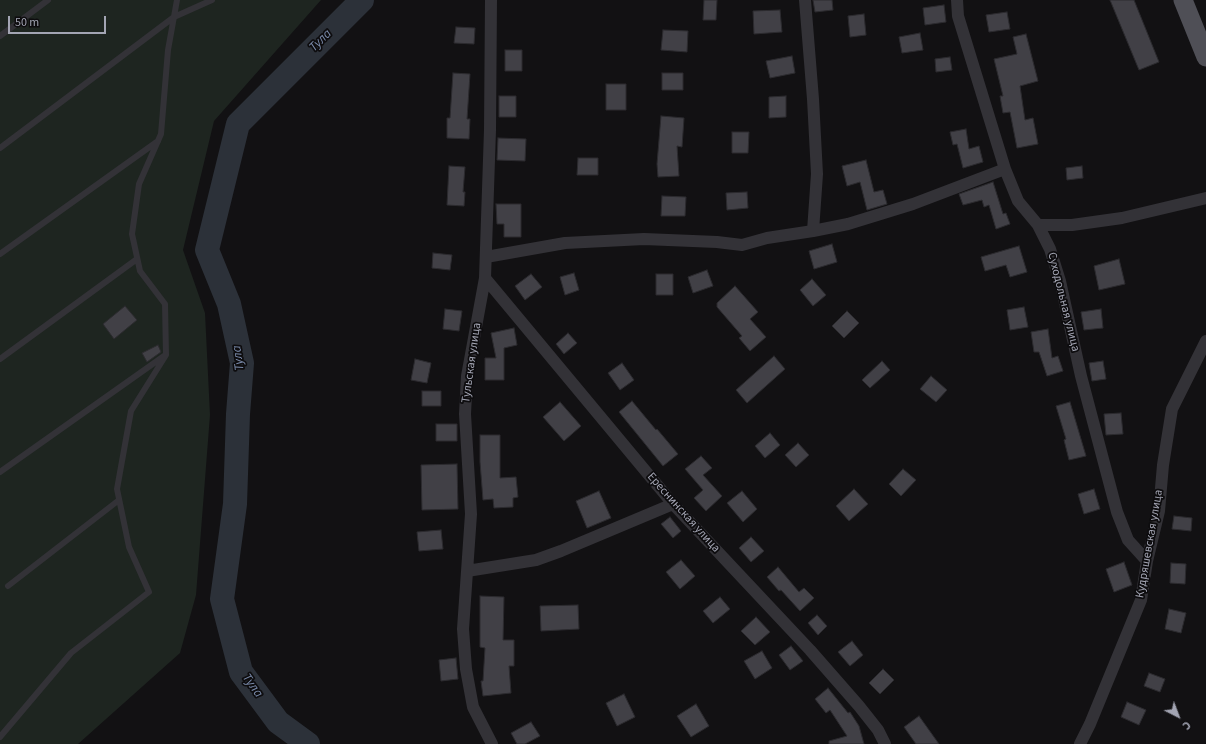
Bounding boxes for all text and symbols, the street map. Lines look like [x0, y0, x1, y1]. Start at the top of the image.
scale bar [10, 8, 108, 34]
text: 50 m [15, 14, 39, 31]
water label: Тула [306, 26, 336, 56]
street label: Суходольная улица [1044, 251, 1082, 353]
street label: Тульская улица [459, 322, 485, 404]
water label: Тула [230, 344, 248, 372]
street label: Ереснинская улица [644, 470, 722, 556]
street label: Кудряшевская улица [1133, 489, 1167, 599]
water label: Тула [238, 671, 266, 701]
north arrow [1158, 696, 1198, 736]
text: С [1179, 718, 1194, 733]

